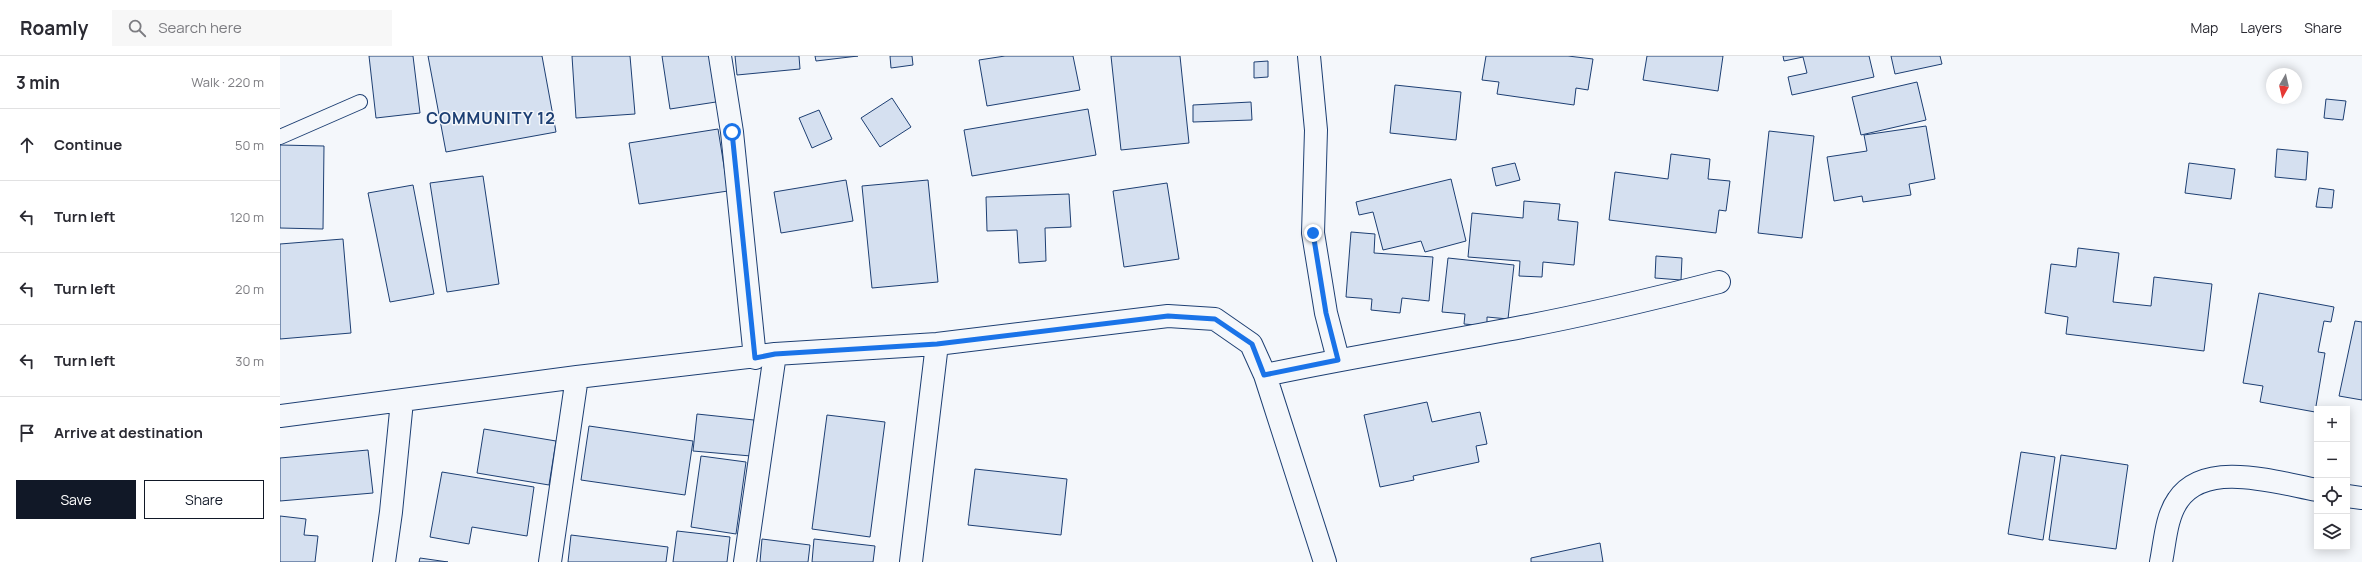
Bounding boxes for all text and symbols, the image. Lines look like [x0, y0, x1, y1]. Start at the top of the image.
search box [112, 10, 392, 46]
text: Roamly [20, 15, 88, 41]
icon: search [126, 17, 148, 39]
text: Search here [158, 17, 242, 38]
text: Map [2190, 18, 2218, 37]
text: Layers [2240, 18, 2282, 37]
text: Share [2304, 18, 2342, 37]
north arrow [2266, 68, 2302, 104]
text: 3 min [16, 71, 60, 94]
text: Walk · 220 m [191, 73, 264, 91]
district label: COMMUNITY 12 [426, 107, 556, 129]
route start [723, 123, 741, 141]
icon: ahead [16, 134, 38, 156]
text: Continue [54, 134, 122, 155]
text: 50 m [235, 136, 264, 154]
icon: left [16, 206, 38, 228]
text: Turn left [54, 206, 116, 227]
text: 120 m [230, 208, 264, 226]
route end [1304, 224, 1322, 242]
icon: left [16, 278, 38, 300]
text: Turn left [54, 278, 116, 299]
text: 20 m [235, 280, 264, 298]
icon: left [16, 350, 38, 372]
text: Turn left [54, 350, 116, 371]
text: 30 m [235, 352, 264, 370]
map controls [2314, 406, 2350, 550]
button: + [2314, 406, 2350, 442]
icon: arrive [16, 422, 38, 444]
text: Arrive at destination [54, 422, 203, 443]
button: − [2314, 442, 2350, 478]
button: locate [2314, 478, 2350, 514]
button: Save [16, 480, 136, 519]
button: Share [144, 480, 264, 519]
button: layers [2314, 514, 2350, 550]

